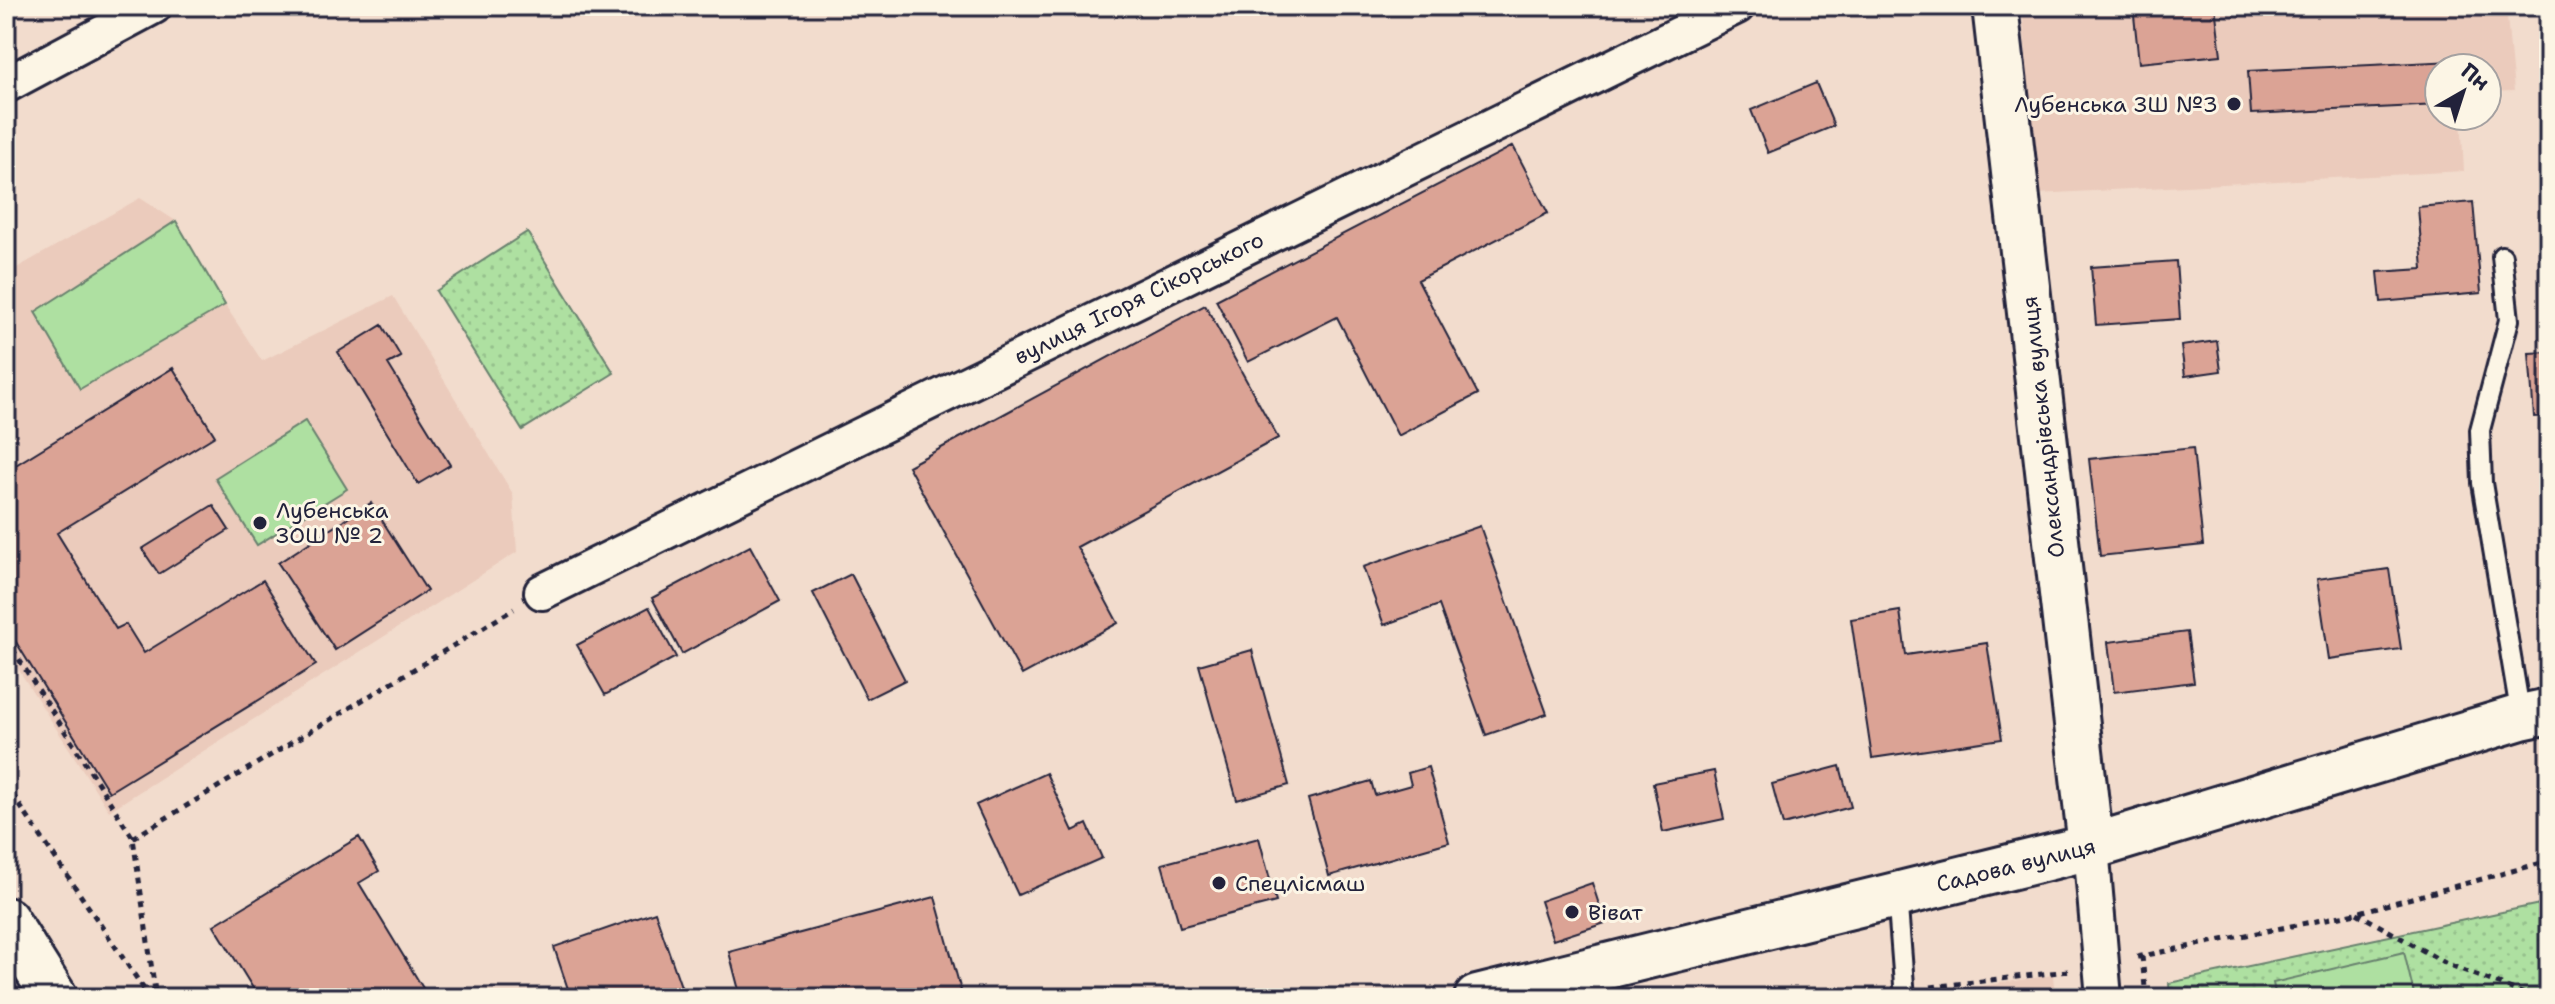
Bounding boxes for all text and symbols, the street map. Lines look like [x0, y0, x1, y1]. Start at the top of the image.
north arrow [2423, 52, 2503, 132]
text: Пн [2455, 56, 2496, 97]
place label: Лубенська ЗШ №3 [2014, 90, 2218, 119]
marker: Лубенська ЗШ №3 [2225, 95, 2243, 113]
street label: вулиця Ігоря Сікорського [1009, 225, 1269, 371]
street label: Олександрівська вулиця [2015, 295, 2071, 559]
place label: Лубенська ЗОШ № 2 [276, 496, 389, 550]
marker: Лубенська ЗОШ № 2 [251, 514, 269, 532]
street label: Садова вулиця [1933, 831, 2099, 899]
place label: Спецлісмаш [1235, 869, 1365, 898]
marker: Спецлісмаш [1210, 874, 1228, 892]
place label: Віват [1588, 898, 1644, 927]
marker: Віват [1563, 903, 1581, 921]

